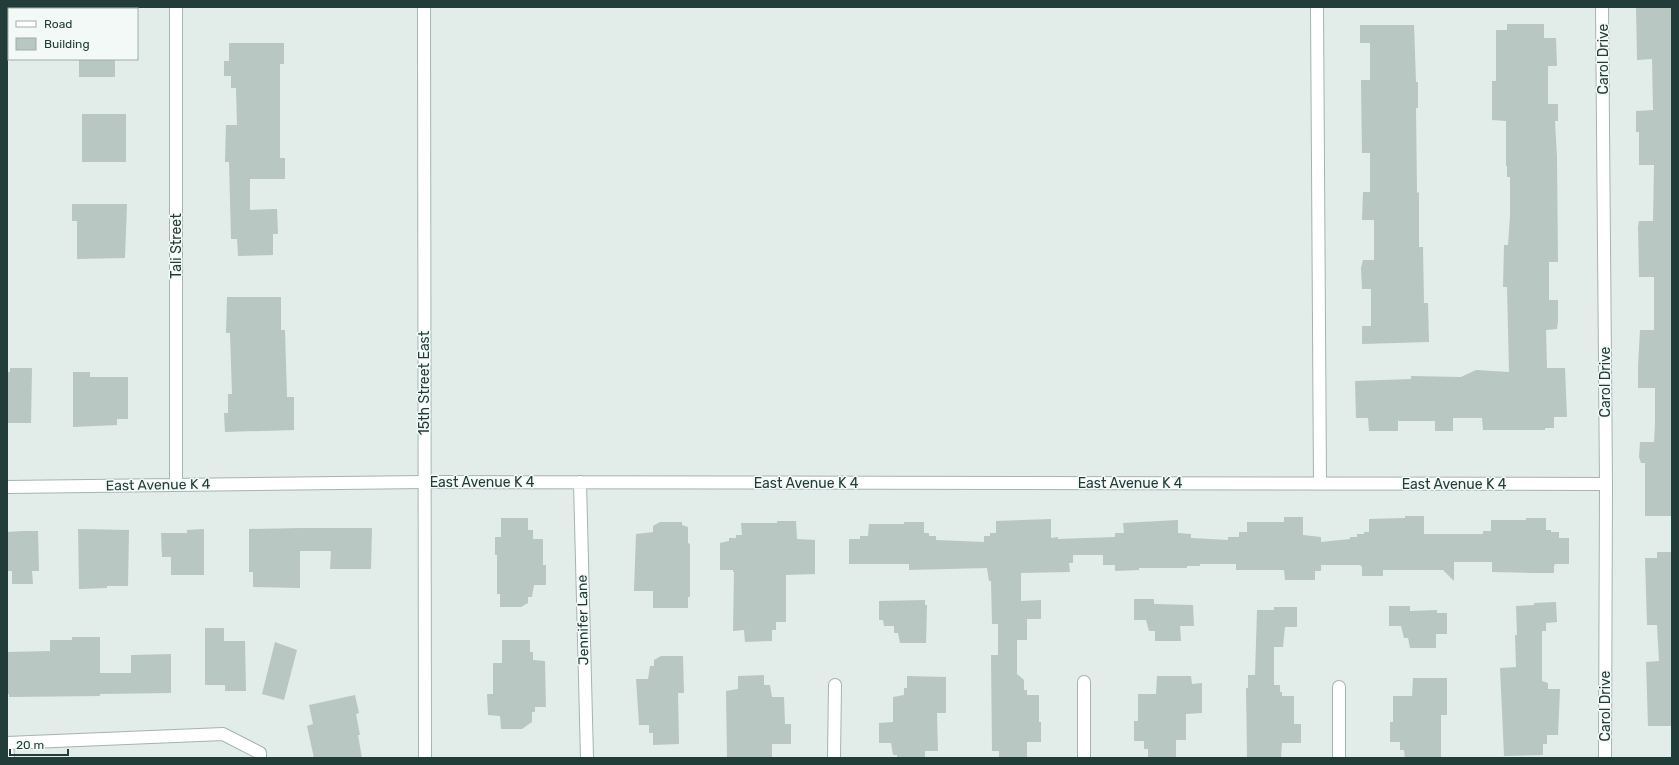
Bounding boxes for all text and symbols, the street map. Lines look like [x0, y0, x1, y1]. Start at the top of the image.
legend [8, 8, 138, 60]
text: Road [44, 17, 72, 31]
street label: Carol Drive [1595, 23, 1612, 94]
text: Building [44, 37, 90, 51]
street label: Tali Street [168, 213, 185, 279]
street label: 15th Street East [416, 330, 433, 435]
street label: Carol Drive [1597, 346, 1614, 417]
street label: East Avenue K 4 [430, 474, 535, 491]
street label: East Avenue K 4 [754, 475, 859, 492]
street label: East Avenue K 4 [1078, 475, 1183, 492]
street label: East Avenue K 4 [105, 476, 211, 494]
street label: East Avenue K 4 [1402, 476, 1507, 493]
street label: Jennifer Lane [574, 574, 592, 665]
street label: Carol Drive [1597, 670, 1614, 741]
scale bar [10, 731, 68, 757]
text: 20 m [16, 738, 44, 752]

